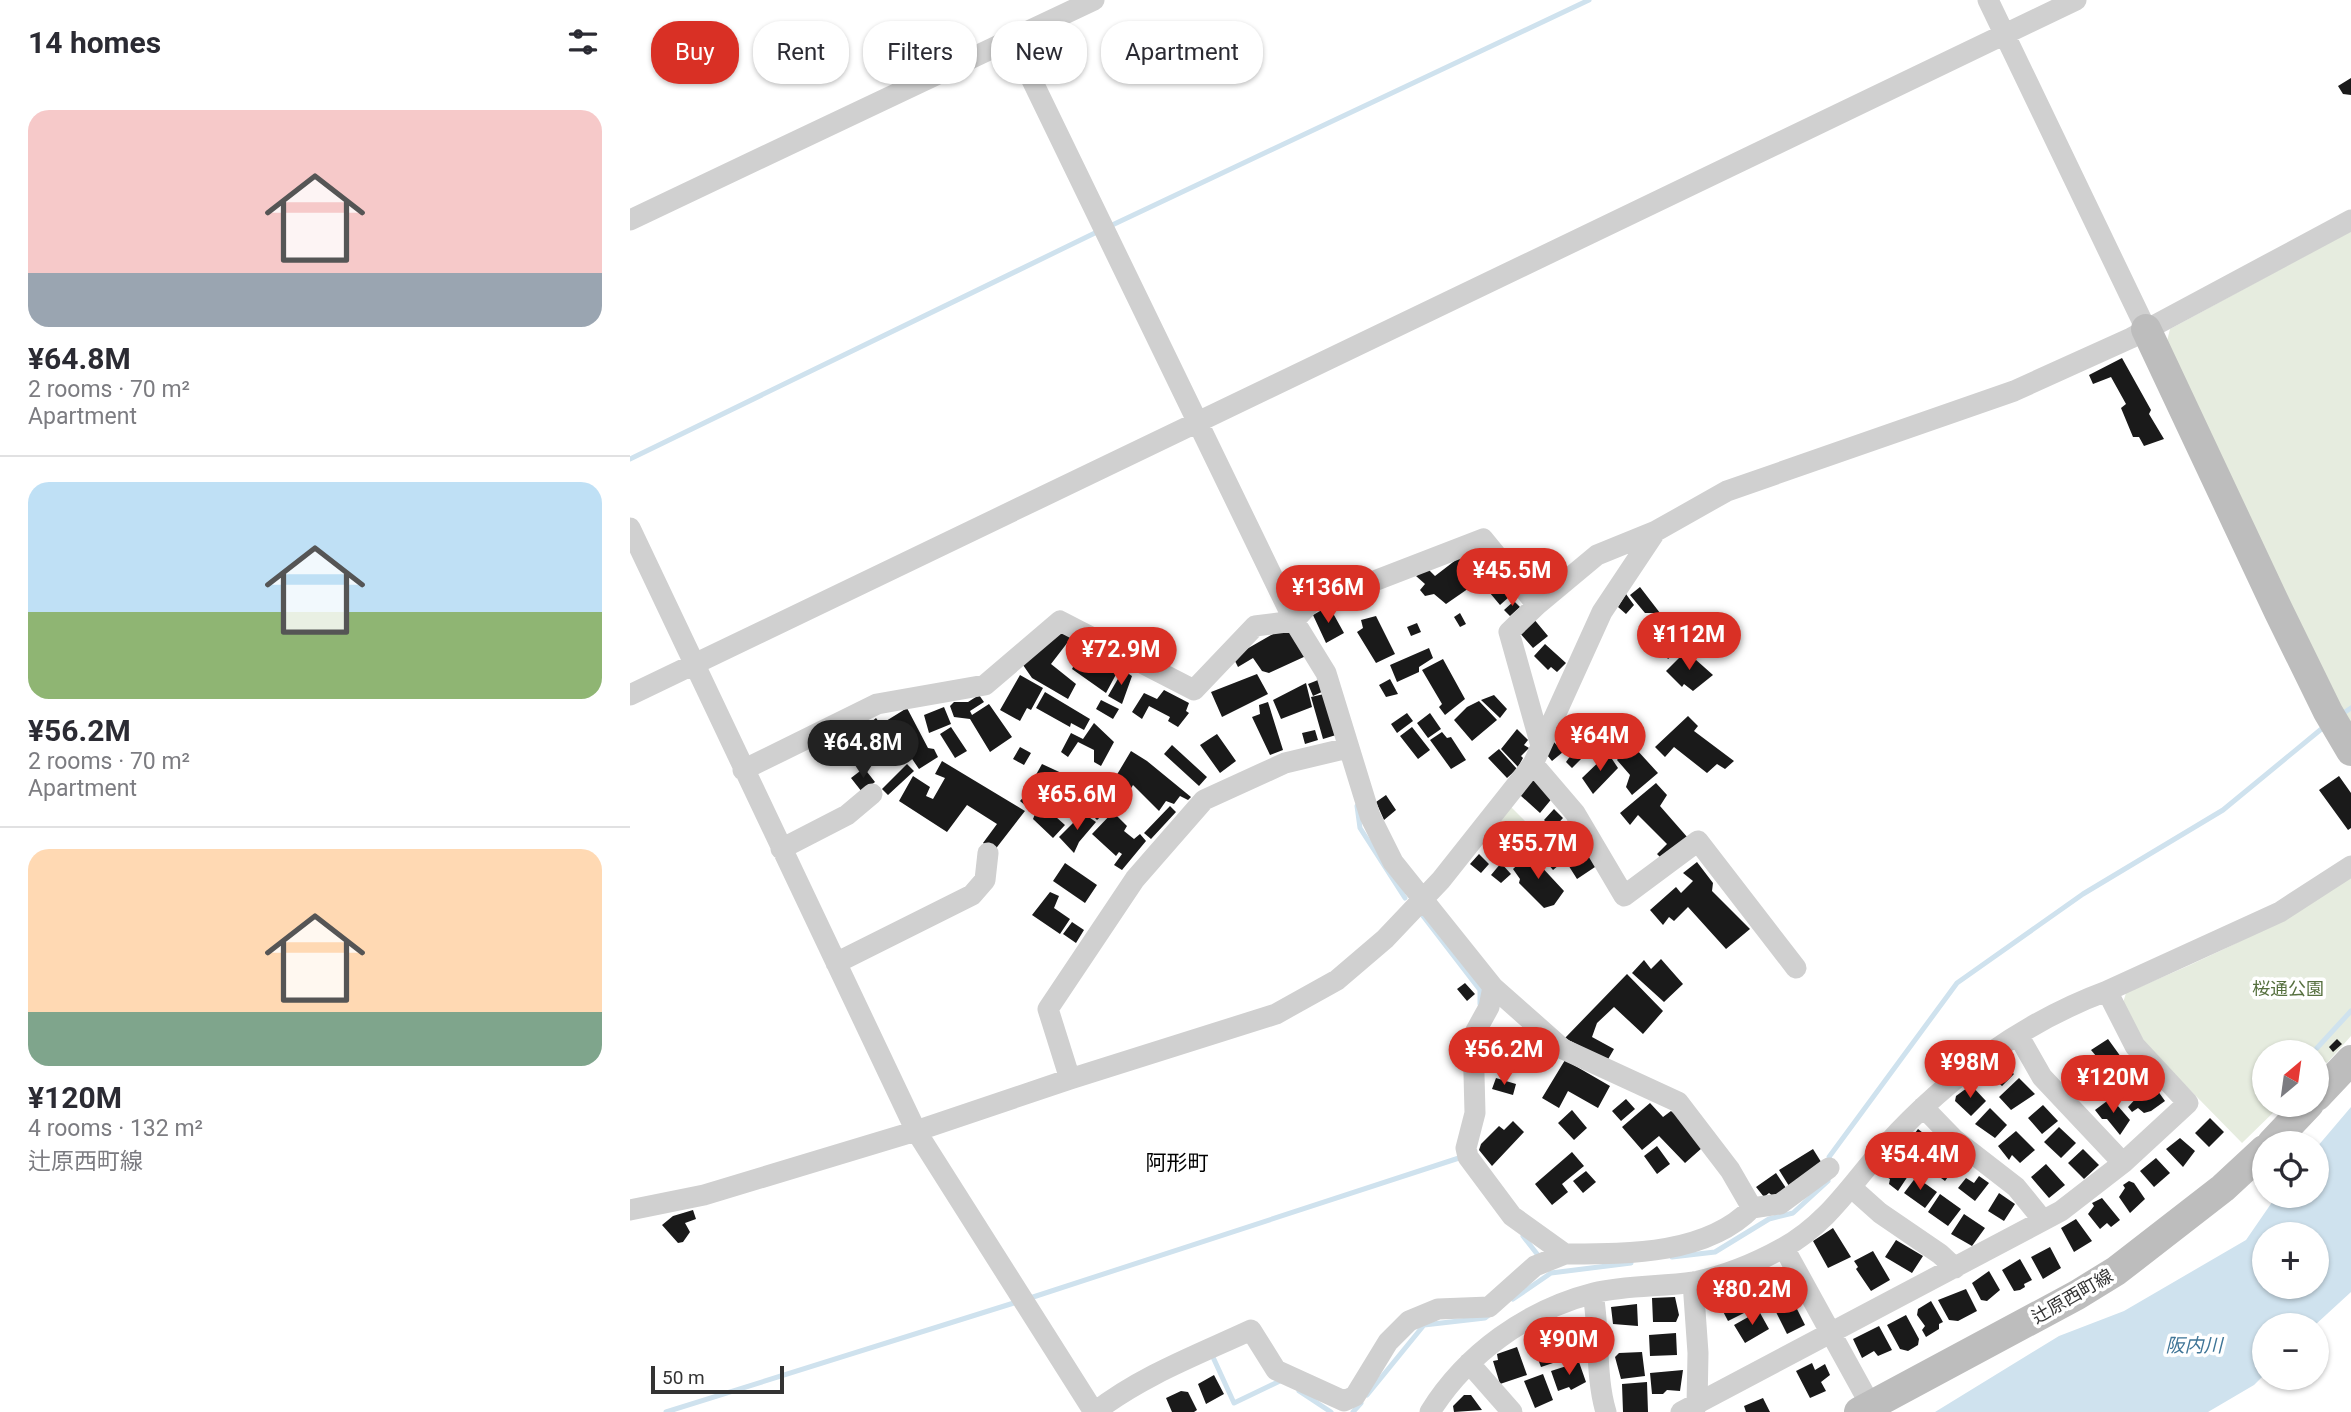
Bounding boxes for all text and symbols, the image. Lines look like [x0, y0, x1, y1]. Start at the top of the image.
chip: Buy [651, 21, 739, 84]
chip: Rent [753, 21, 849, 84]
chip: Filters [863, 21, 977, 84]
chip: New [991, 21, 1087, 84]
chip: Apartment [1101, 21, 1263, 84]
icon: filters [564, 23, 602, 61]
text: 14 homes [28, 25, 161, 60]
icon: home [252, 155, 378, 281]
text: ¥64.8M [28, 341, 131, 376]
text: 2 rooms · 70 m² [28, 376, 190, 403]
text: Apartment [28, 403, 137, 430]
icon: home [252, 527, 378, 653]
pin: ¥45.5M [1455, 548, 1569, 608]
text: ¥45.5M [1473, 557, 1551, 584]
pin: ¥136M [1279, 566, 1377, 625]
text: ¥136M [1292, 574, 1364, 601]
pin: ¥112M [1640, 612, 1738, 672]
text: ¥112M [1653, 621, 1725, 648]
pin: ¥72.9M [1064, 628, 1178, 687]
text: ¥72.9M [1082, 636, 1160, 663]
text: ¥56.2M [28, 713, 131, 748]
pin: ¥64M [1559, 714, 1641, 773]
pin: ¥64.8M [806, 720, 920, 780]
text: ¥64M [1571, 722, 1629, 749]
text: ¥64.8M [824, 729, 902, 756]
text: 2 rooms · 70 m² [28, 748, 190, 775]
pin: ¥65.6M [1020, 772, 1134, 832]
text: Apartment [28, 775, 137, 802]
text: ¥65.6M [1038, 781, 1116, 808]
pin: ¥55.7M [1481, 822, 1595, 881]
text: ¥55.7M [1499, 830, 1577, 857]
icon: home [252, 895, 378, 1021]
park label: 桜通公園 [2252, 978, 2324, 999]
pin: ¥56.2M [1447, 1028, 1561, 1087]
text: ¥56.2M [1465, 1036, 1543, 1063]
pin: ¥98M [1929, 1040, 2011, 1100]
north arrow [2252, 1040, 2329, 1116]
map controls [2252, 1040, 2329, 1390]
text: ¥98M [1941, 1049, 1999, 1076]
pin: ¥120M [2064, 1056, 2162, 1115]
text: ¥120M [2077, 1064, 2149, 1091]
text: ¥120M [28, 1080, 122, 1115]
text: 4 rooms · 132 m² [28, 1115, 203, 1142]
button: locate [2252, 1131, 2329, 1208]
pin: ¥54.4M [1863, 1132, 1977, 1192]
text: ¥54.4M [1881, 1141, 1959, 1168]
text: 辻原西町線 [28, 1148, 143, 1175]
district label: 阿形町 [1146, 1151, 1209, 1175]
button: + [2252, 1222, 2329, 1299]
street label: 辻原西町線 [2028, 1264, 2116, 1328]
pin: ¥80.2M [1695, 1268, 1809, 1327]
text: ¥80.2M [1713, 1276, 1791, 1303]
button: − [2252, 1313, 2329, 1390]
pin: ¥90M [1528, 1318, 1610, 1377]
text: ¥90M [1540, 1326, 1598, 1353]
water label: 阪内川 [2165, 1334, 2224, 1357]
scale bar [651, 1363, 784, 1395]
text: 50 m [662, 1366, 705, 1389]

